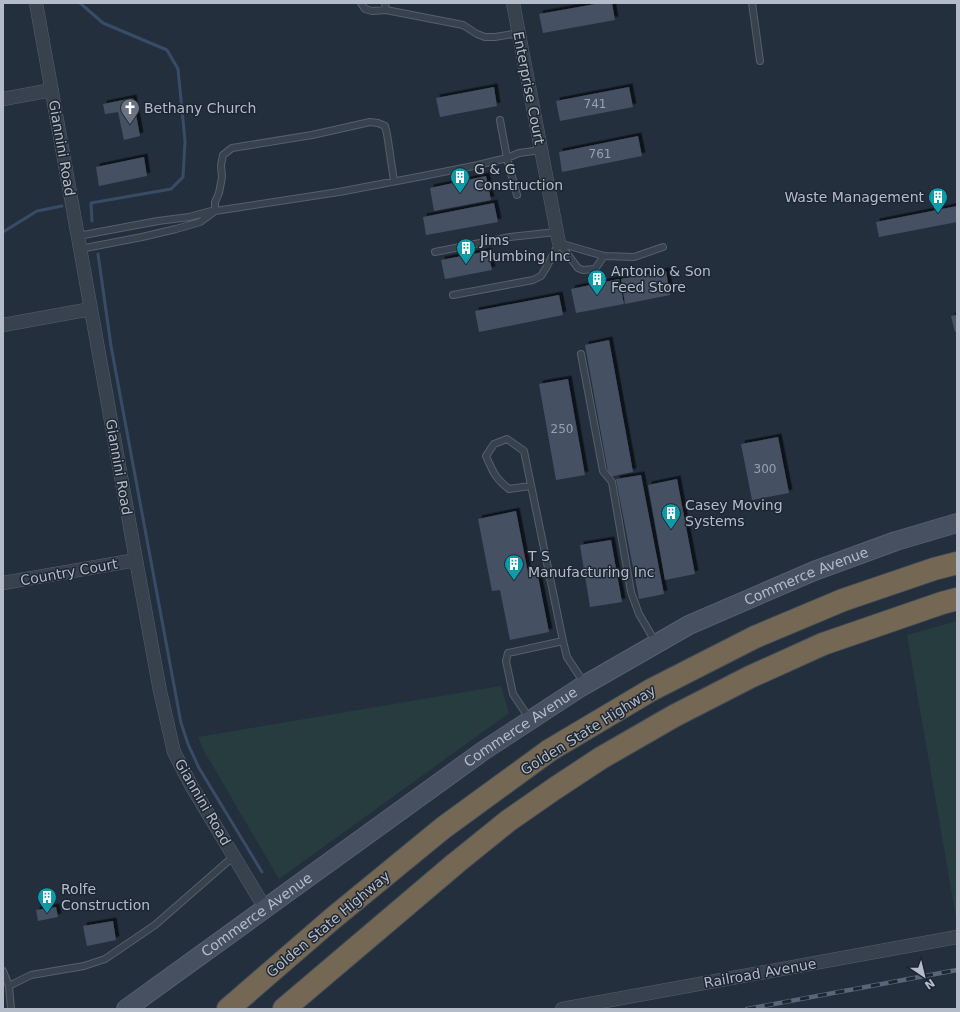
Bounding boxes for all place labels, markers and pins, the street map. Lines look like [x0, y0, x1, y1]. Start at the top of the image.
church icon: Bethany Church [119, 97, 141, 125]
place label: Bethany Church [144, 100, 256, 116]
place label: G & G Construction [474, 161, 563, 193]
building icon: G & G Construction [449, 166, 471, 194]
building icon: Waste Management [927, 186, 949, 214]
place label: Waste Management [784, 189, 924, 205]
place label: Jims Plumbing Inc [479, 232, 571, 264]
building icon: Jims Plumbing Inc [455, 237, 477, 265]
place label: Antonio & Son Feed Store [611, 263, 711, 295]
building icon: Antonio & Son Feed Store [586, 268, 608, 296]
place label: Casey Moving Systems [685, 497, 783, 529]
building icon: Casey Moving Systems [660, 502, 682, 530]
place label: T S Manufacturing Inc [527, 548, 655, 580]
building icon: T S Manufacturing Inc [503, 553, 525, 581]
place label: Rolfe Construction [61, 881, 150, 913]
building icon: Rolfe Construction [36, 886, 58, 914]

